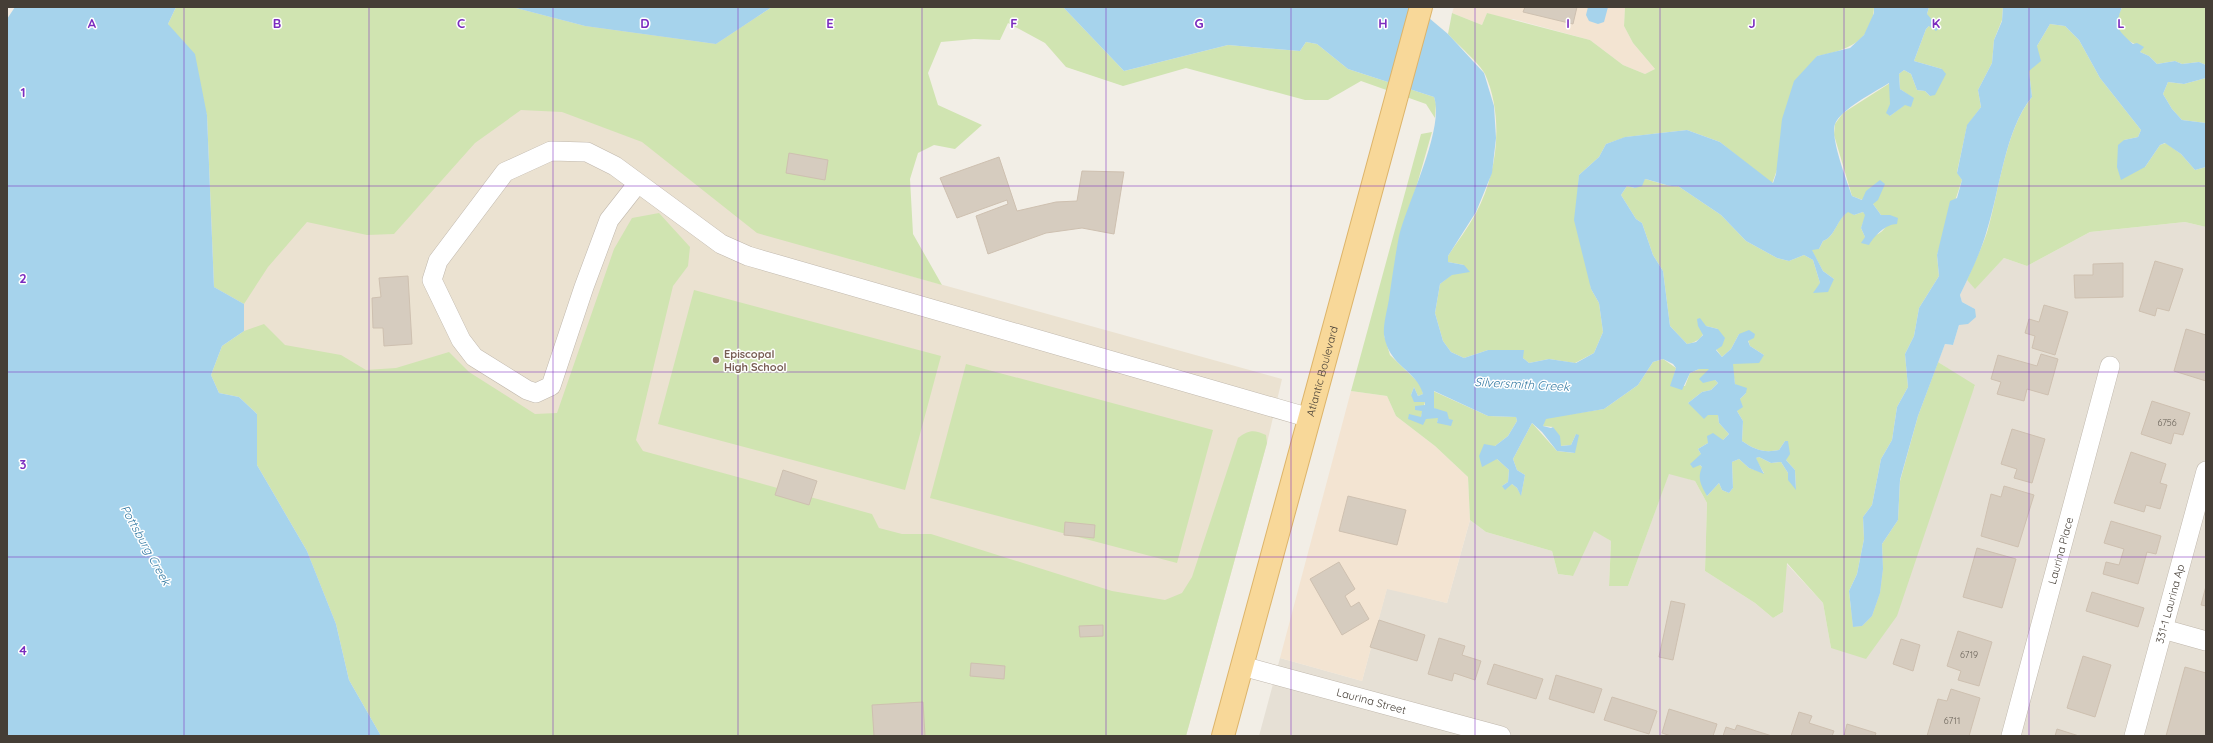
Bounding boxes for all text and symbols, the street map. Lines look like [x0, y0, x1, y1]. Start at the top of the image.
text: A [88, 15, 97, 31]
text: B [273, 15, 281, 31]
text: C [457, 15, 465, 31]
text: D [640, 15, 650, 31]
text: E [826, 15, 834, 31]
text: F [1010, 15, 1018, 31]
text: G [1194, 15, 1204, 31]
text: H [1378, 15, 1388, 31]
text: I [1566, 15, 1570, 31]
text: J [1748, 15, 1756, 31]
text: K [1932, 15, 1941, 31]
text: L [2117, 15, 2125, 31]
text: 1 [20, 84, 26, 100]
text: 2 [19, 270, 27, 286]
street label: Atlantic Boulevard [1303, 325, 1341, 418]
place label: Episcopal High School [724, 347, 787, 374]
marker: Episcopal High School [711, 355, 721, 365]
water label: Silversmith Creek [1474, 374, 1571, 394]
house number: 6756 [2157, 417, 2177, 428]
text: 3 [20, 456, 27, 472]
water label: Pottsburg Creek [118, 502, 175, 589]
street label: Laurina Place [2045, 515, 2076, 586]
street label: 331-1 Laurina Ap [2152, 562, 2187, 645]
text: 4 [19, 642, 27, 658]
house number: 6719 [1960, 649, 1978, 660]
street label: Laurina Street [1335, 685, 1408, 717]
house number: 6711 [1944, 715, 1960, 726]

